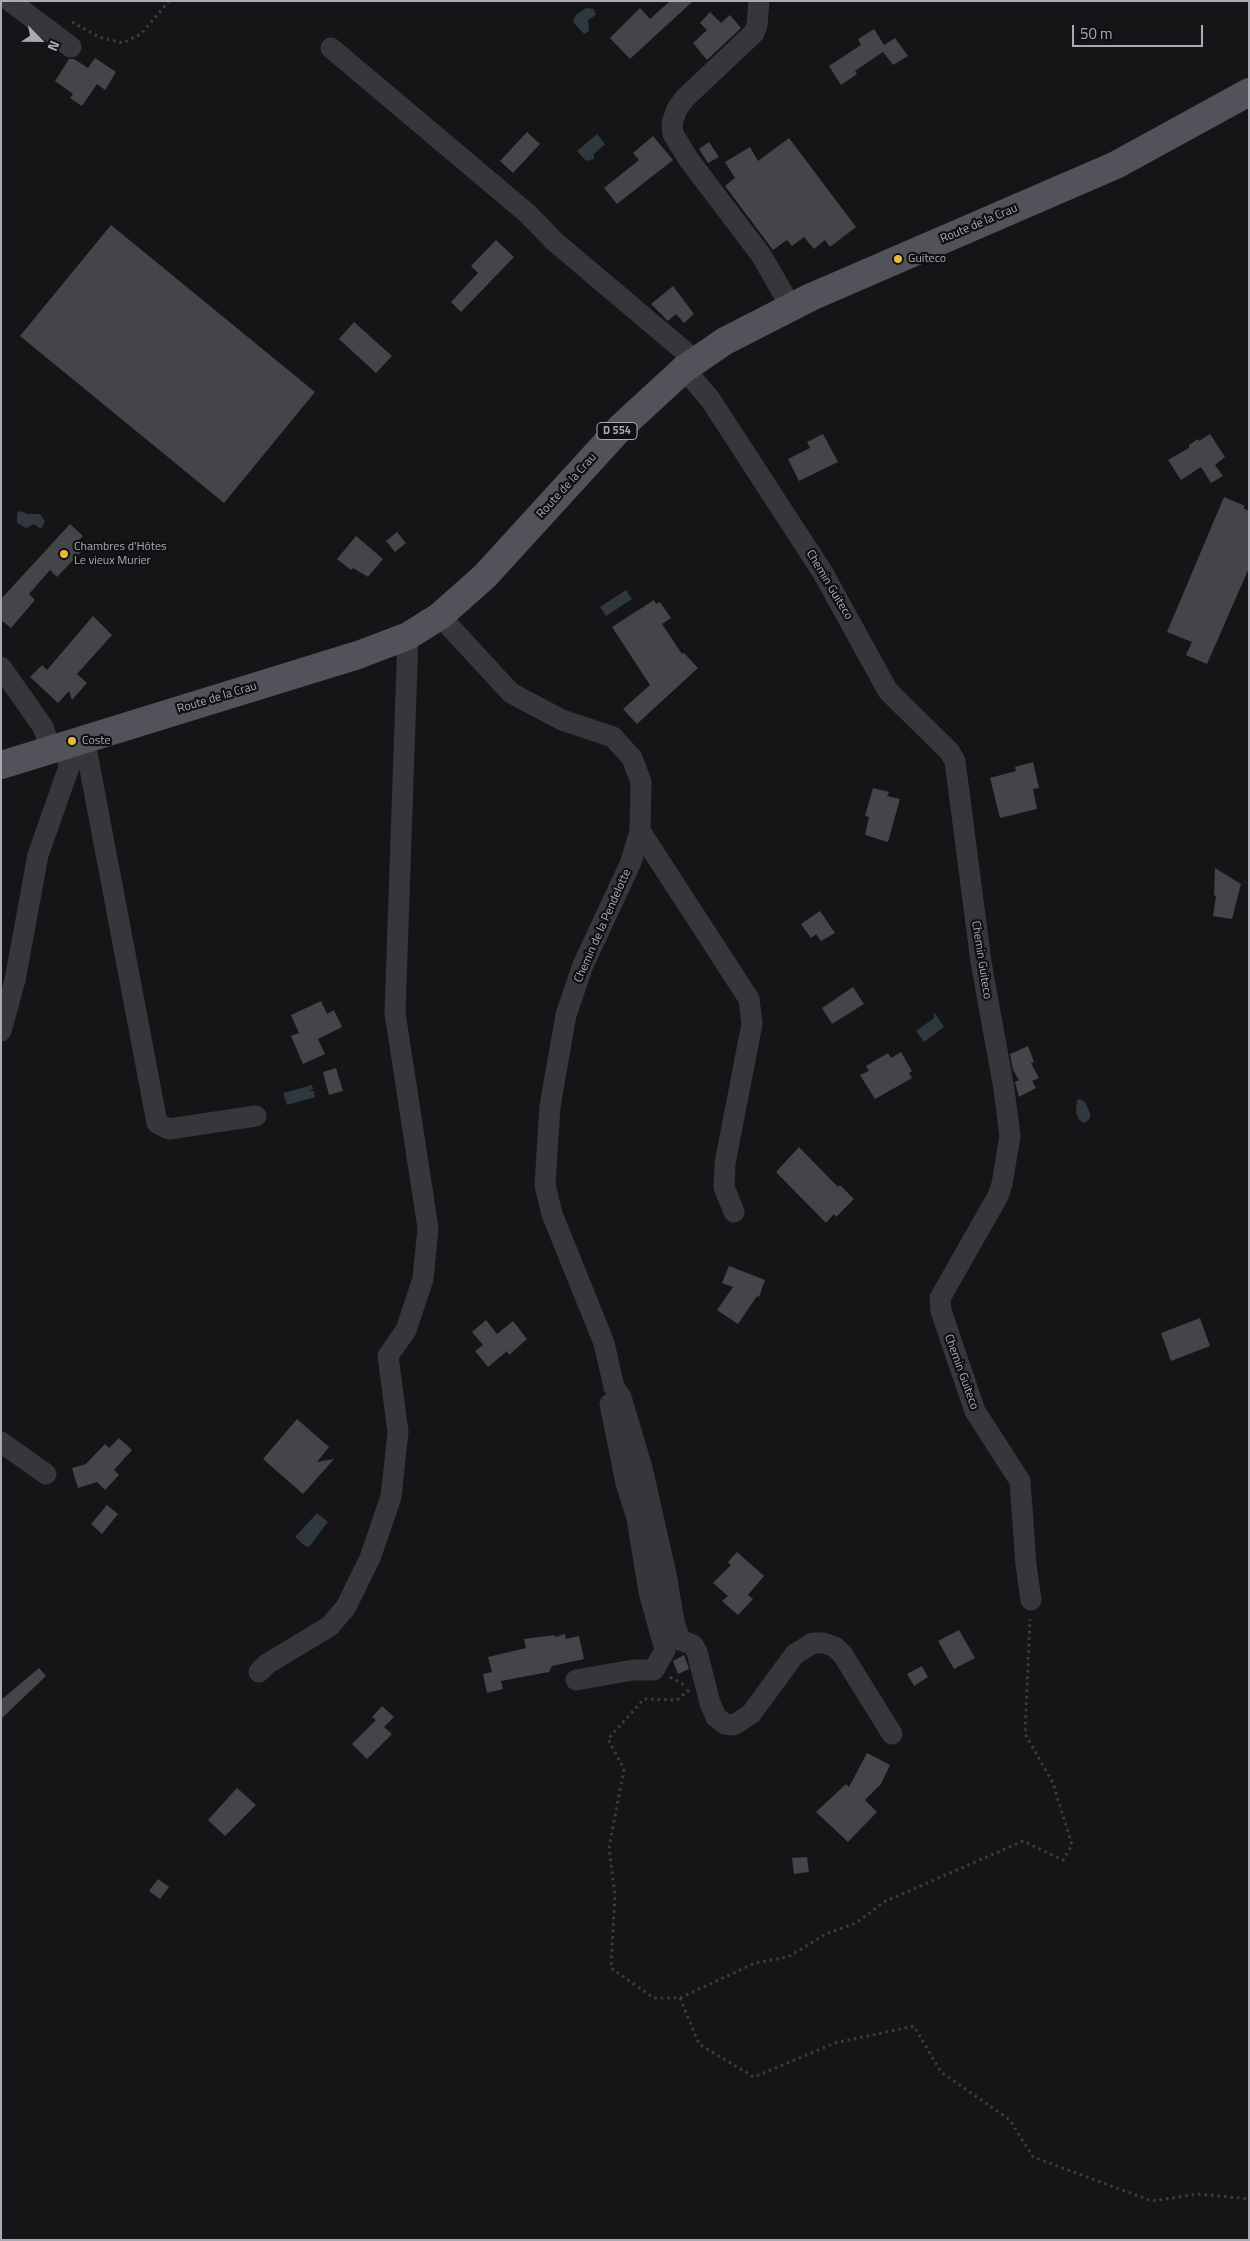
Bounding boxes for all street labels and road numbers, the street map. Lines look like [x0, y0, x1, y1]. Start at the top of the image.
street label: Route de la Crau [938, 201, 1020, 247]
road number: D 554 [597, 422, 637, 440]
street label: Route de la Crau [534, 451, 600, 521]
street label: Chemin Guiteco [803, 547, 855, 623]
street label: Route de la Crau [175, 679, 259, 717]
street label: Chemin de la Pendelotte [571, 867, 635, 985]
street label: Chemin Guiteco [968, 920, 994, 1000]
street label: Chemin Guiteco [941, 1332, 981, 1412]

